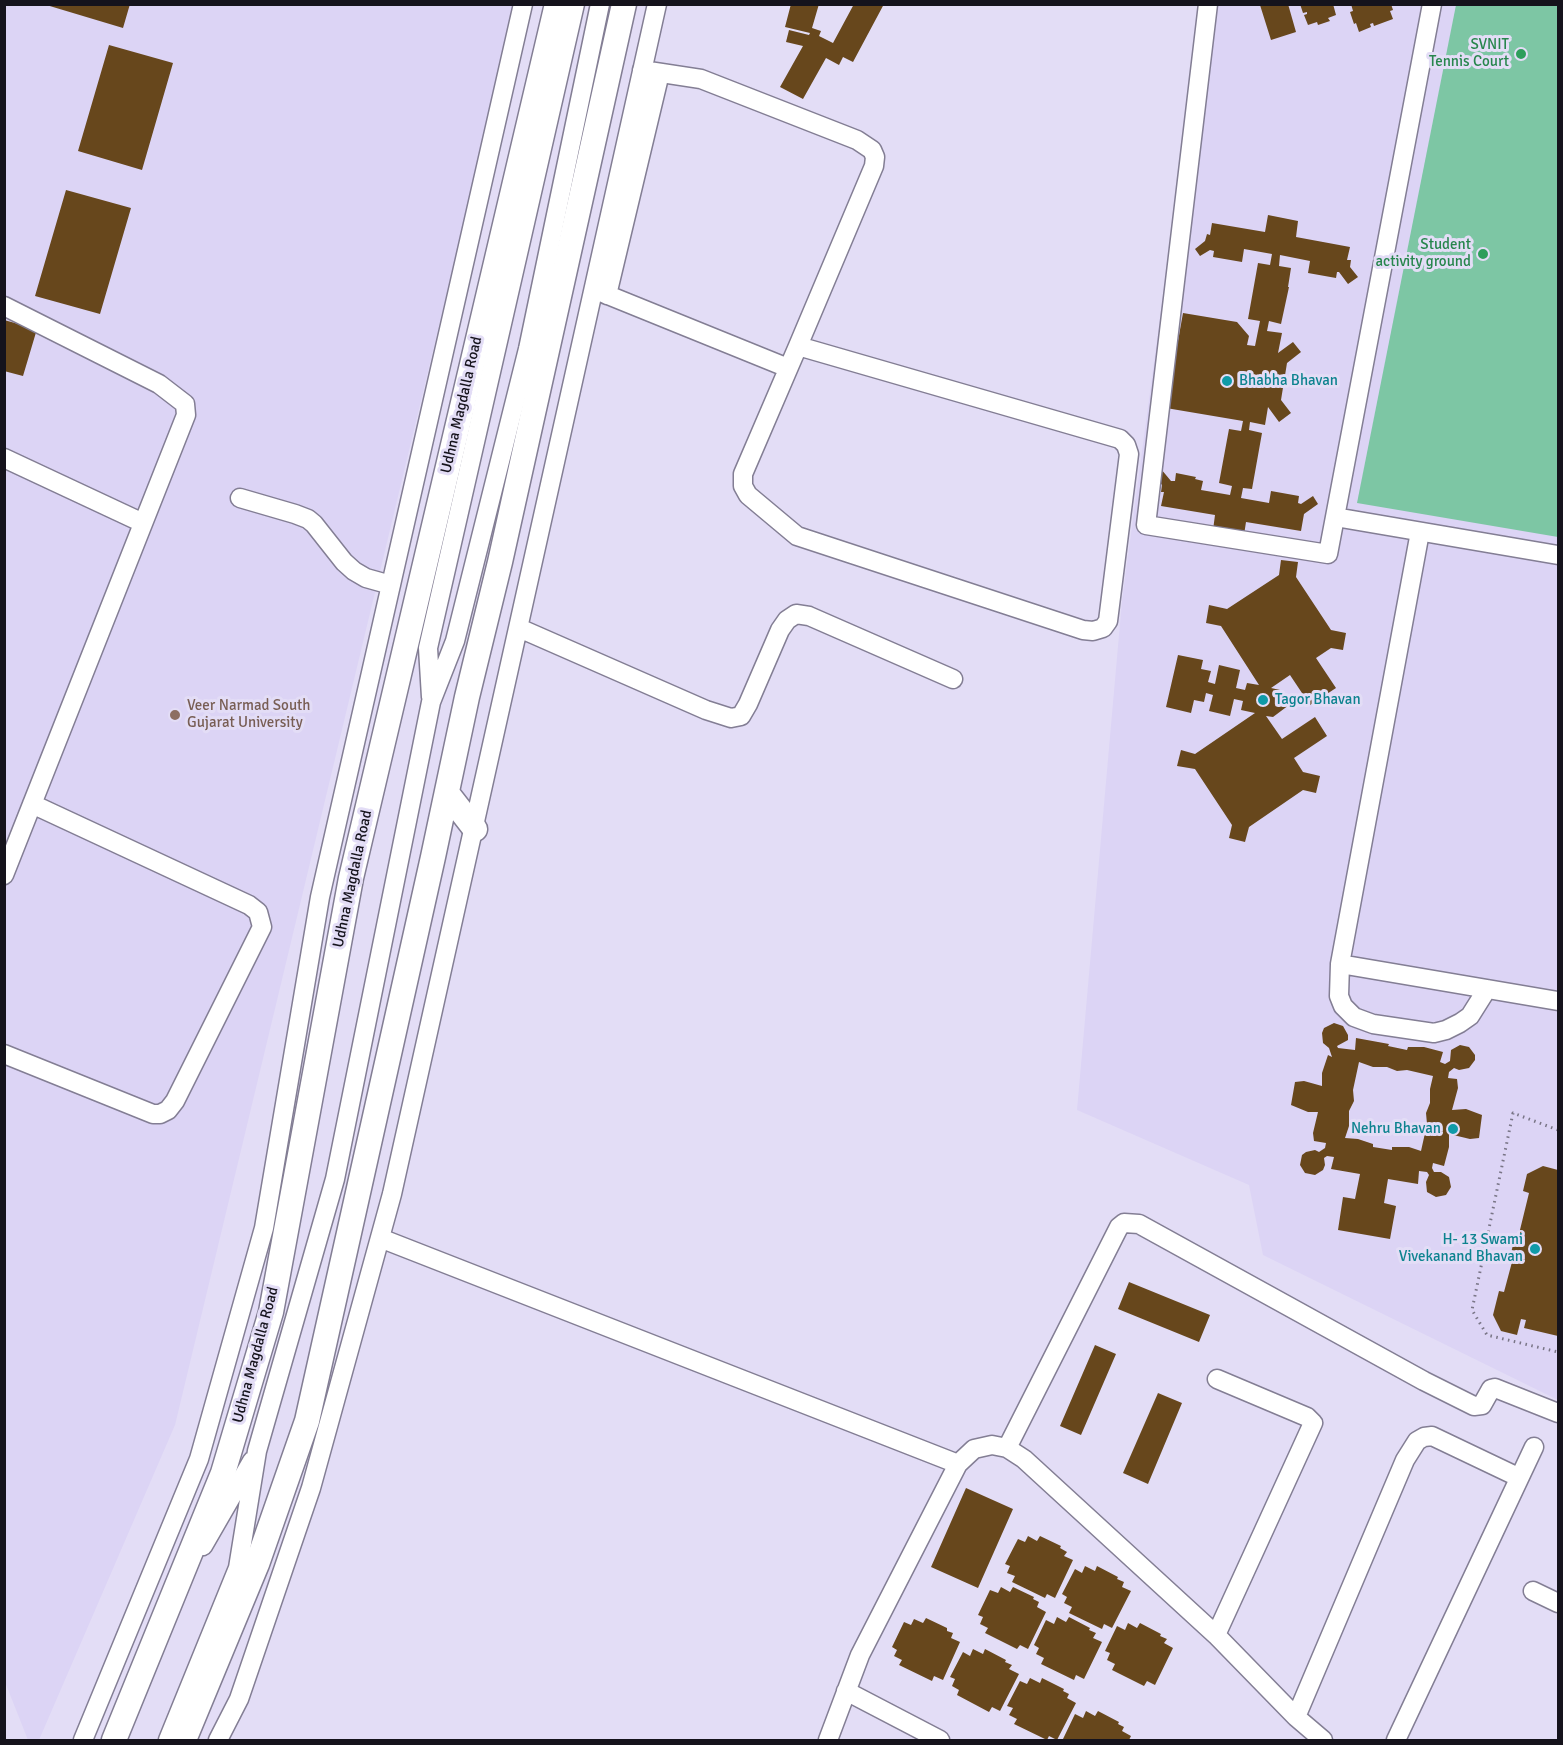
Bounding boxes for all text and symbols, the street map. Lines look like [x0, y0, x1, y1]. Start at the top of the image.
place label: SVNIT Tennis Court [1429, 36, 1509, 71]
marker: SVNIT Tennis Court [1514, 47, 1528, 61]
place label: Student activity ground [1376, 236, 1471, 271]
marker: Student activity ground [1476, 247, 1490, 261]
street label: Udhna Magdalla Road [437, 335, 487, 475]
place label: Bhabha Bhavan [1239, 372, 1338, 390]
marker: Bhabha Bhavan [1220, 374, 1234, 388]
place label: Tagor Bhavan [1275, 691, 1361, 709]
marker: Tagor Bhavan [1256, 693, 1270, 707]
place label: Veer Narmad South Gujarat University [187, 697, 311, 732]
marker: Veer Narmad South Gujarat University [168, 708, 182, 722]
street label: Udhna Magdalla Road [330, 809, 376, 949]
place label: Nehru Bhavan [1351, 1120, 1441, 1138]
marker: Nehru Bhavan [1446, 1122, 1460, 1136]
place label: H- 13 Swami Vivekanand Bhavan [1399, 1231, 1523, 1266]
marker: H- 13 Swami Vivekanand Bhavan [1528, 1242, 1542, 1256]
street label: Udhna Magdalla Road [229, 1285, 283, 1425]

